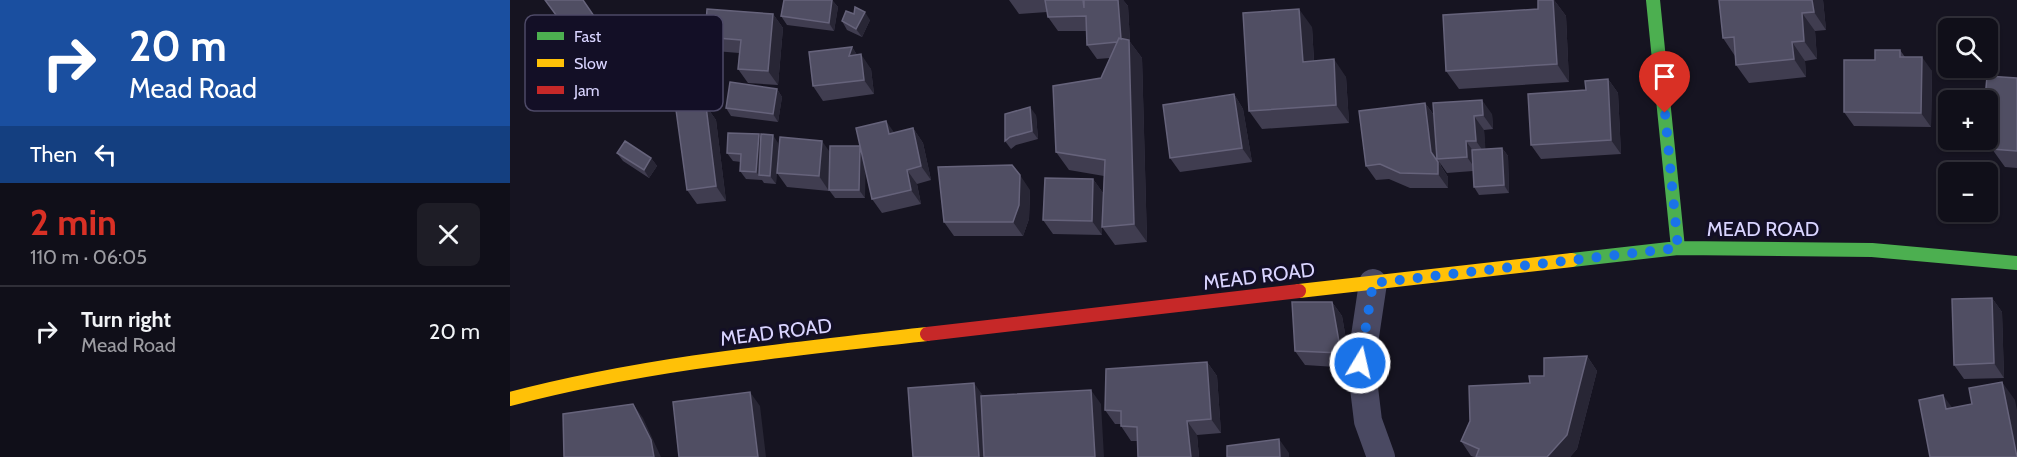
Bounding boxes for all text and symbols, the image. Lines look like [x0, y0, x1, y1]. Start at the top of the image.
legend [525, 15, 723, 111]
map controls [1938, 18, 1998, 222]
button: search [1938, 18, 1998, 78]
text: 20 m [129, 20, 227, 72]
icon: right [30, 24, 108, 102]
text: Fast [574, 27, 602, 46]
pin [1639, 51, 1690, 113]
text: Slow [574, 54, 608, 73]
icon: arrive [1648, 60, 1681, 93]
text: Mead Road [129, 72, 257, 105]
text: Jam [573, 81, 600, 100]
button: + [1938, 90, 1998, 150]
icon: left [89, 138, 122, 171]
text: Then [30, 141, 77, 168]
button: − [1938, 162, 1998, 222]
text: 2 min [30, 200, 117, 244]
button: close [417, 203, 480, 266]
street label: MEAD ROAD [1707, 217, 1819, 241]
text: 110 m · 06:05 [30, 245, 147, 269]
street label: MEAD ROAD [1202, 257, 1316, 295]
text: Turn right [81, 306, 171, 333]
street label: MEAD ROAD [719, 313, 833, 351]
icon: right [30, 315, 63, 348]
text: 20 m [429, 318, 480, 345]
position arrow [1328, 331, 1392, 395]
text: Mead Road [81, 333, 176, 357]

